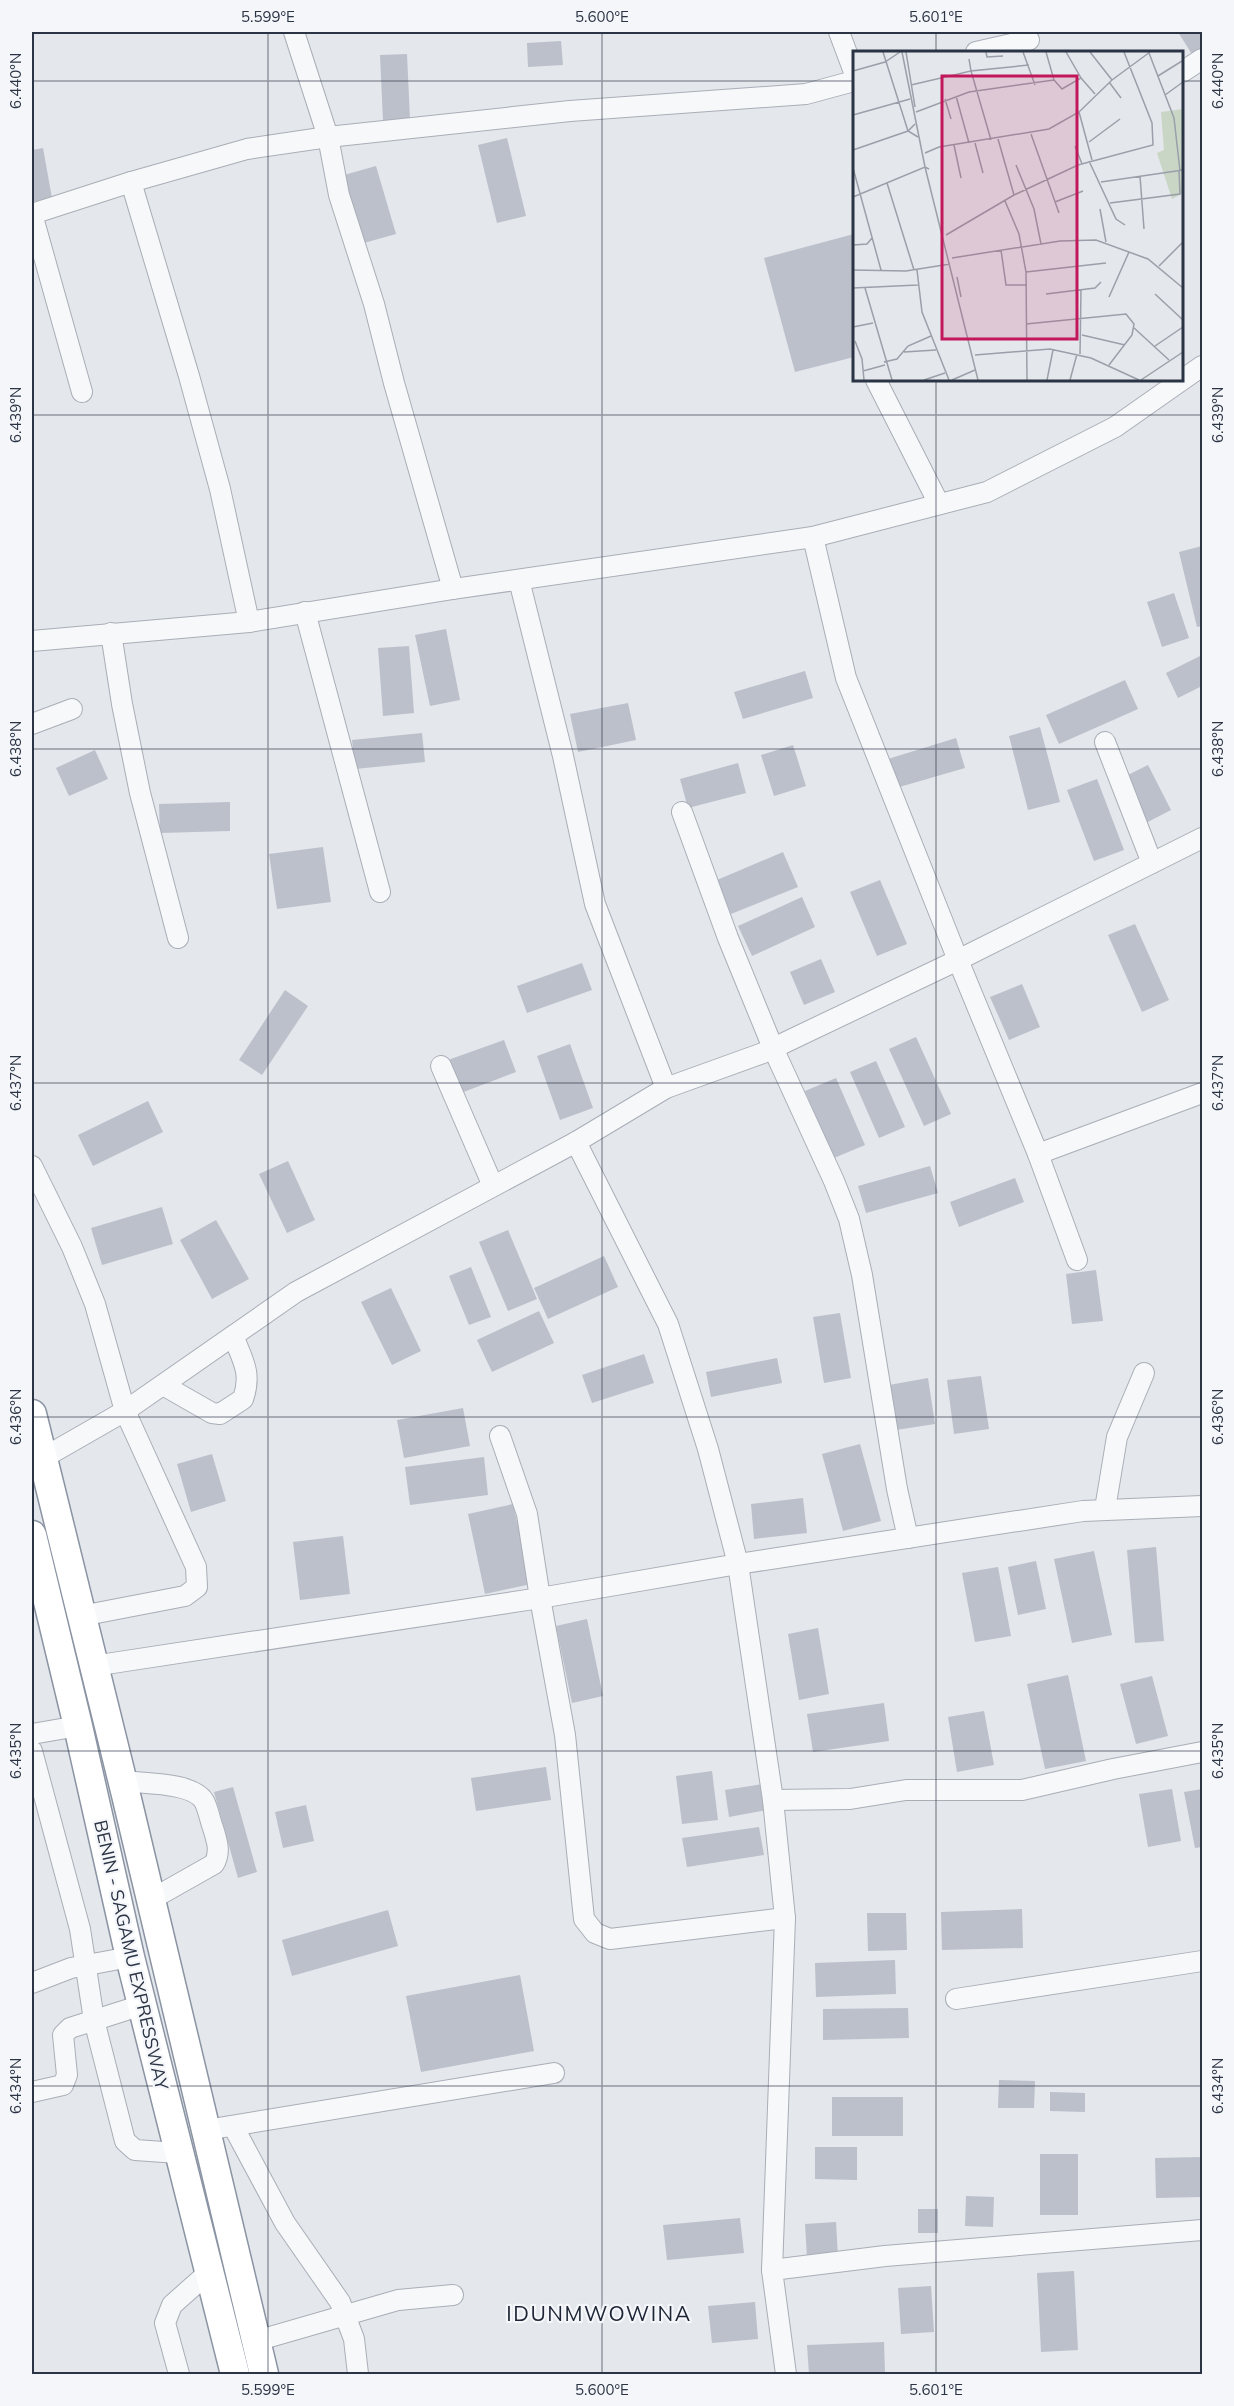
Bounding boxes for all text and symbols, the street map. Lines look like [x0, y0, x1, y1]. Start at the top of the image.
text: 5.599°E [241, 7, 295, 26]
text: 5.600°E [575, 7, 629, 26]
text: 5.601°E [909, 7, 963, 26]
inset map [853, 51, 1183, 381]
text: 6.440°N [6, 53, 25, 109]
text: 6.440°N [1208, 53, 1227, 109]
text: 6.439°N [6, 387, 25, 443]
text: 6.439°N [1208, 387, 1227, 443]
text: 6.438°N [6, 721, 25, 777]
text: 6.438°N [1208, 721, 1227, 777]
text: 6.437°N [6, 1055, 25, 1111]
text: 6.437°N [1208, 1055, 1227, 1111]
text: 6.436°N [6, 1389, 25, 1445]
text: 6.436°N [1208, 1389, 1227, 1445]
text: 6.435°N [6, 1723, 25, 1779]
text: 6.435°N [1208, 1723, 1227, 1779]
street label: BENIN - SAGAMU EXPRESSWAY [89, 1818, 174, 2093]
text: 6.434°N [6, 2058, 25, 2114]
text: 6.434°N [1208, 2058, 1227, 2114]
district label: IDUNMWOWINA [506, 2300, 692, 2326]
text: 5.599°E [241, 2380, 295, 2399]
text: 5.600°E [575, 2380, 629, 2399]
text: 5.601°E [909, 2380, 963, 2399]

